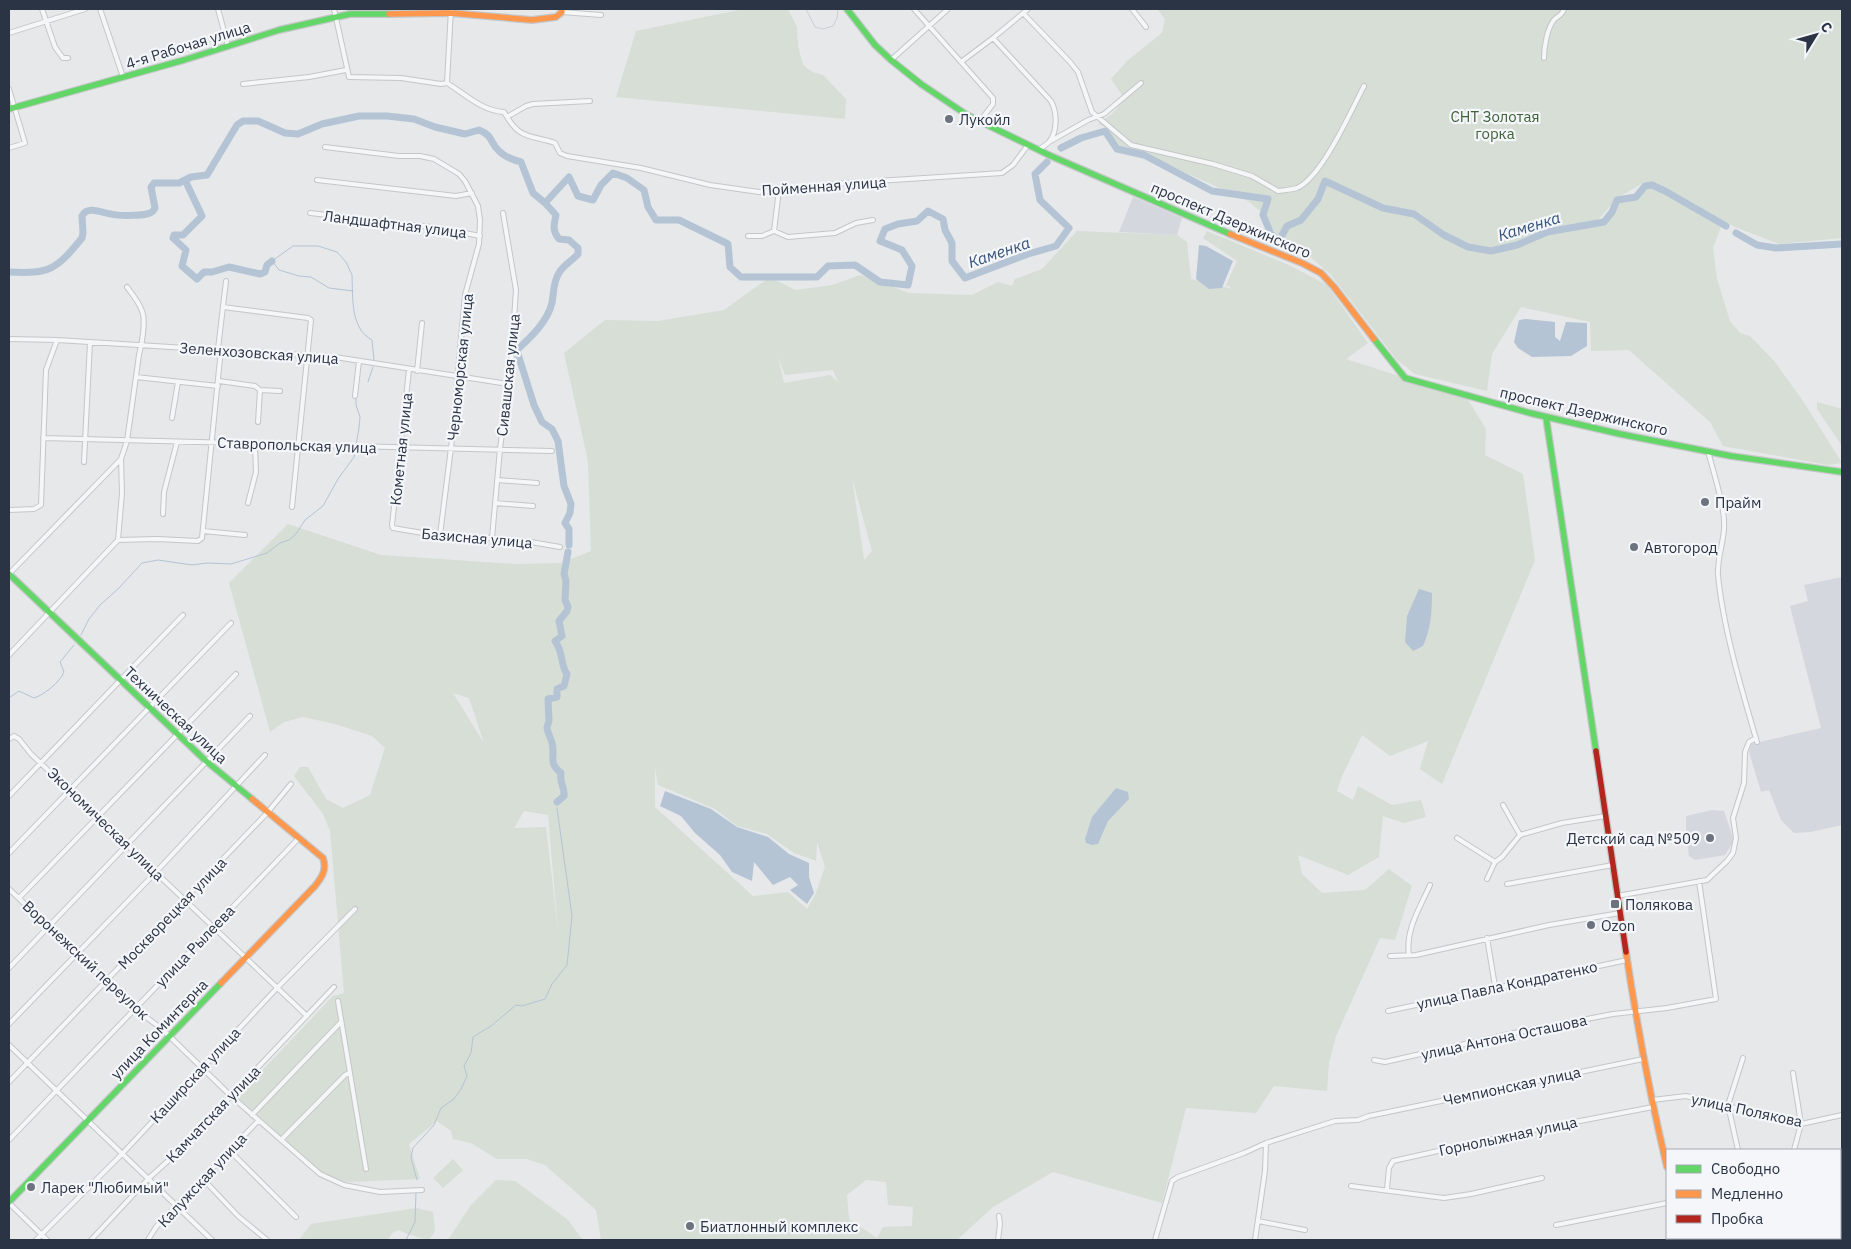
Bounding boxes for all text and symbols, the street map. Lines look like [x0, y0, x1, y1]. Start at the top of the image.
north arrow [1791, 10, 1841, 60]
street label: 4-я Рабочая улица [123, 17, 253, 73]
text: С [1816, 18, 1836, 36]
park label: СНТ Золотая горка [1451, 107, 1539, 143]
place label: Лукойл [959, 110, 1010, 129]
marker: Лукойл [943, 113, 955, 125]
street label: Пойменная улица [761, 172, 887, 200]
street label: проспект Дзержинского [1148, 178, 1314, 262]
street label: Ландшафтная улица [322, 206, 468, 242]
water label: Каменка [1495, 207, 1563, 245]
water label: Каменка [965, 232, 1033, 272]
street label: Черноморская улица [443, 292, 477, 442]
street label: Сивашская улица [492, 313, 524, 437]
street label: Зеленхозовская улица [179, 338, 339, 368]
street label: проспект Дзержинского [1498, 382, 1670, 440]
street label: Кометная улица [386, 392, 416, 506]
street label: Ставропольская улица [217, 433, 377, 457]
place label: Прайм [1715, 493, 1761, 512]
marker: Прайм [1699, 496, 1711, 508]
street label: Базисная улица [421, 524, 533, 552]
place label: Автогород [1644, 538, 1718, 557]
marker: Автогород [1628, 541, 1640, 553]
street label: Техническая улица [121, 662, 231, 768]
street label: Экономическая улица [43, 763, 169, 885]
place label: Детский сад №509 [1566, 829, 1700, 848]
marker: Детский сад №509 [1704, 832, 1716, 844]
street label: Москворецкая улица [114, 853, 230, 973]
place label: Полякова [1625, 895, 1693, 914]
street label: Воронежский переулок [19, 896, 153, 1024]
marker: Полякова [1609, 898, 1621, 910]
street label: улица Рылеева [151, 901, 239, 991]
place label: Ozon [1601, 916, 1635, 935]
marker: Ozon [1585, 919, 1597, 931]
street label: улица Павла Кондратенко [1415, 957, 1599, 1013]
street label: улица Коминтерна [106, 975, 212, 1083]
street label: улица Антона Осташова [1419, 1010, 1589, 1064]
street label: Каширская улица [146, 1023, 244, 1127]
street label: Камчатская улица [162, 1061, 264, 1167]
street label: Чемпионская улица [1442, 1062, 1582, 1110]
street label: улица Полякова [1690, 1089, 1804, 1131]
street label: Горнолыжная улица [1437, 1112, 1579, 1160]
street label: Калужская улица [153, 1129, 251, 1231]
legend [1666, 1149, 1841, 1239]
text: Свободно [1711, 1159, 1780, 1178]
place label: Ларек "Любимый" [41, 1178, 169, 1197]
marker: Ларек "Любимый" [25, 1181, 37, 1193]
text: Медленно [1711, 1184, 1783, 1203]
text: Пробка [1711, 1209, 1763, 1228]
place label: Биатлонный комплекс [700, 1217, 859, 1236]
marker: Биатлонный комплекс [684, 1220, 696, 1232]

